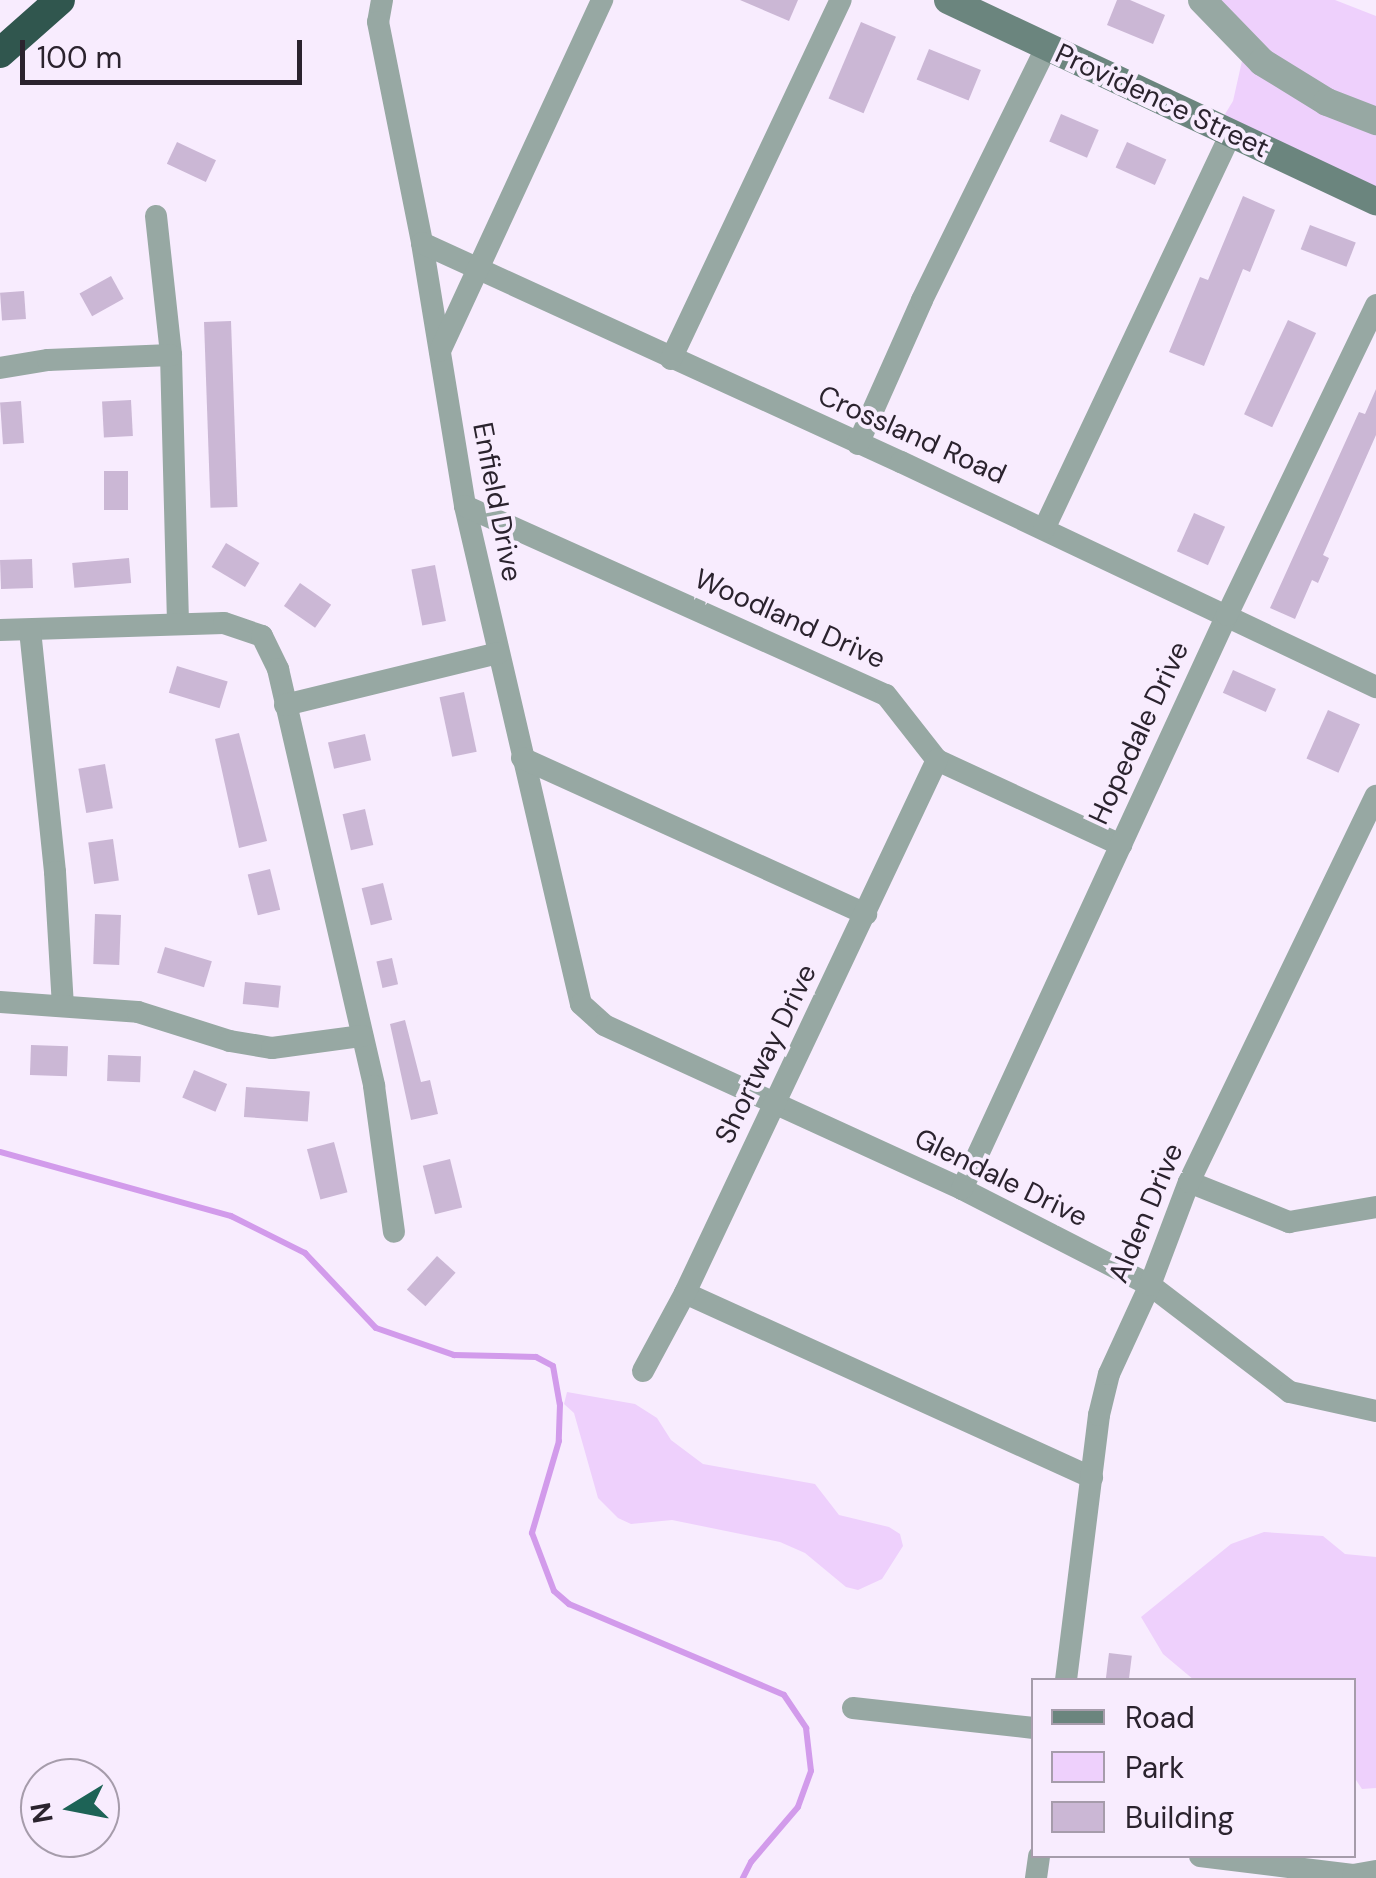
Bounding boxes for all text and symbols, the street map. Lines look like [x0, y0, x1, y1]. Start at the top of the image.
scale bar [25, 20, 308, 82]
street label: Providence Street [1050, 37, 1274, 165]
text: 100 m [37, 38, 122, 77]
street label: Crossland Road [813, 378, 1011, 492]
street label: Enfield Drive [465, 420, 529, 584]
street label: Woodland Drive [689, 562, 891, 676]
street label: Hopedale Drive [1082, 636, 1196, 830]
street label: Shortway Drive [708, 959, 824, 1149]
street label: Glendale Drive [909, 1122, 1093, 1234]
street label: Alden Drive [1102, 1138, 1190, 1288]
legend [1031, 1678, 1356, 1858]
text: Road [1125, 1698, 1195, 1737]
text: Park [1125, 1748, 1184, 1787]
north arrow [20, 1758, 120, 1858]
text: Building [1125, 1798, 1234, 1837]
text: N [22, 1800, 62, 1826]

